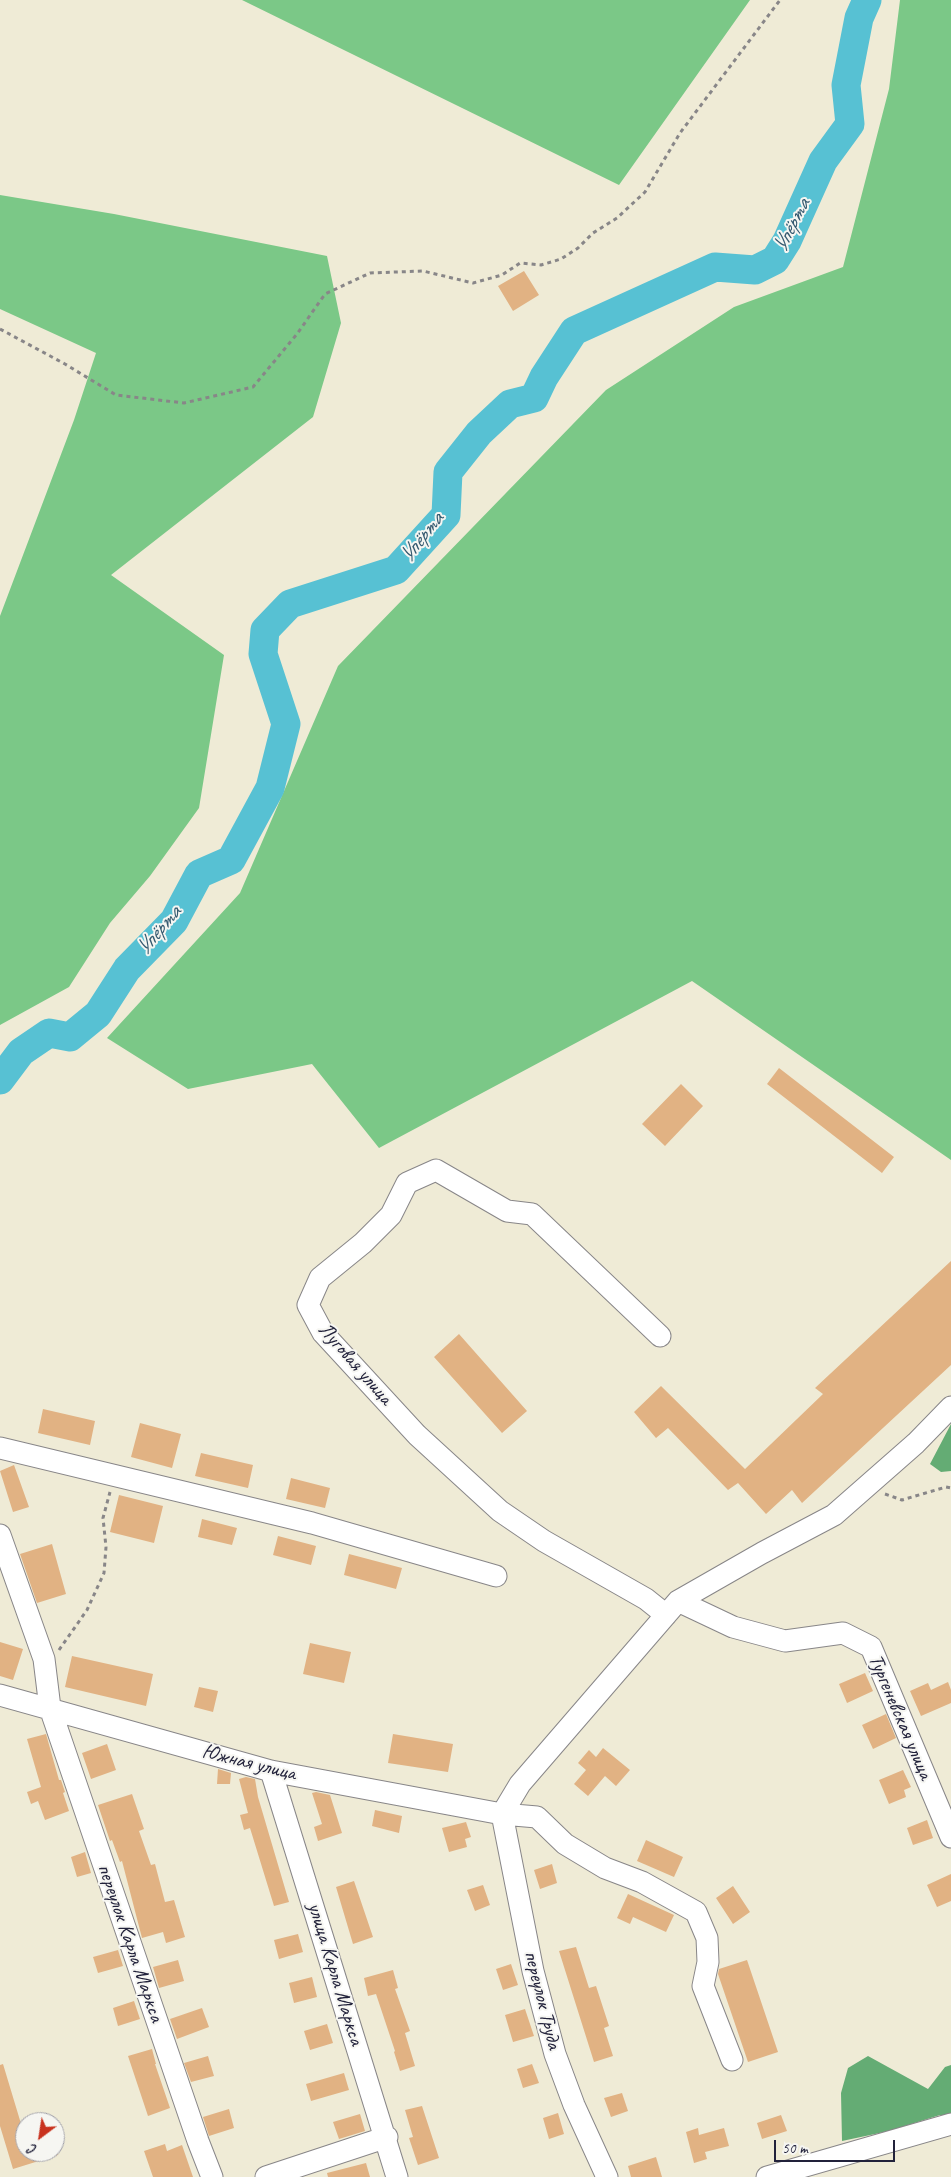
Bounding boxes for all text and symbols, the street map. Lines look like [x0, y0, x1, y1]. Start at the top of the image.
water label: Упёрта [767, 195, 817, 257]
water label: Упёрта [394, 507, 450, 569]
water label: Упёрта [131, 901, 187, 961]
street label: Луговая улица [312, 1318, 398, 1410]
street label: Тургеневская улица [862, 1651, 938, 1783]
street label: Южная улица [199, 1739, 299, 1787]
street label: переулок Карла Маркса [91, 1861, 169, 2025]
street label: улица Карла Маркса [301, 1900, 369, 2048]
street label: переулок Труда [518, 1948, 566, 2052]
north arrow [15, 2112, 65, 2162]
scale bar [776, 2130, 897, 2162]
text: 50 m [782, 2139, 808, 2158]
text: С [25, 2140, 40, 2158]

